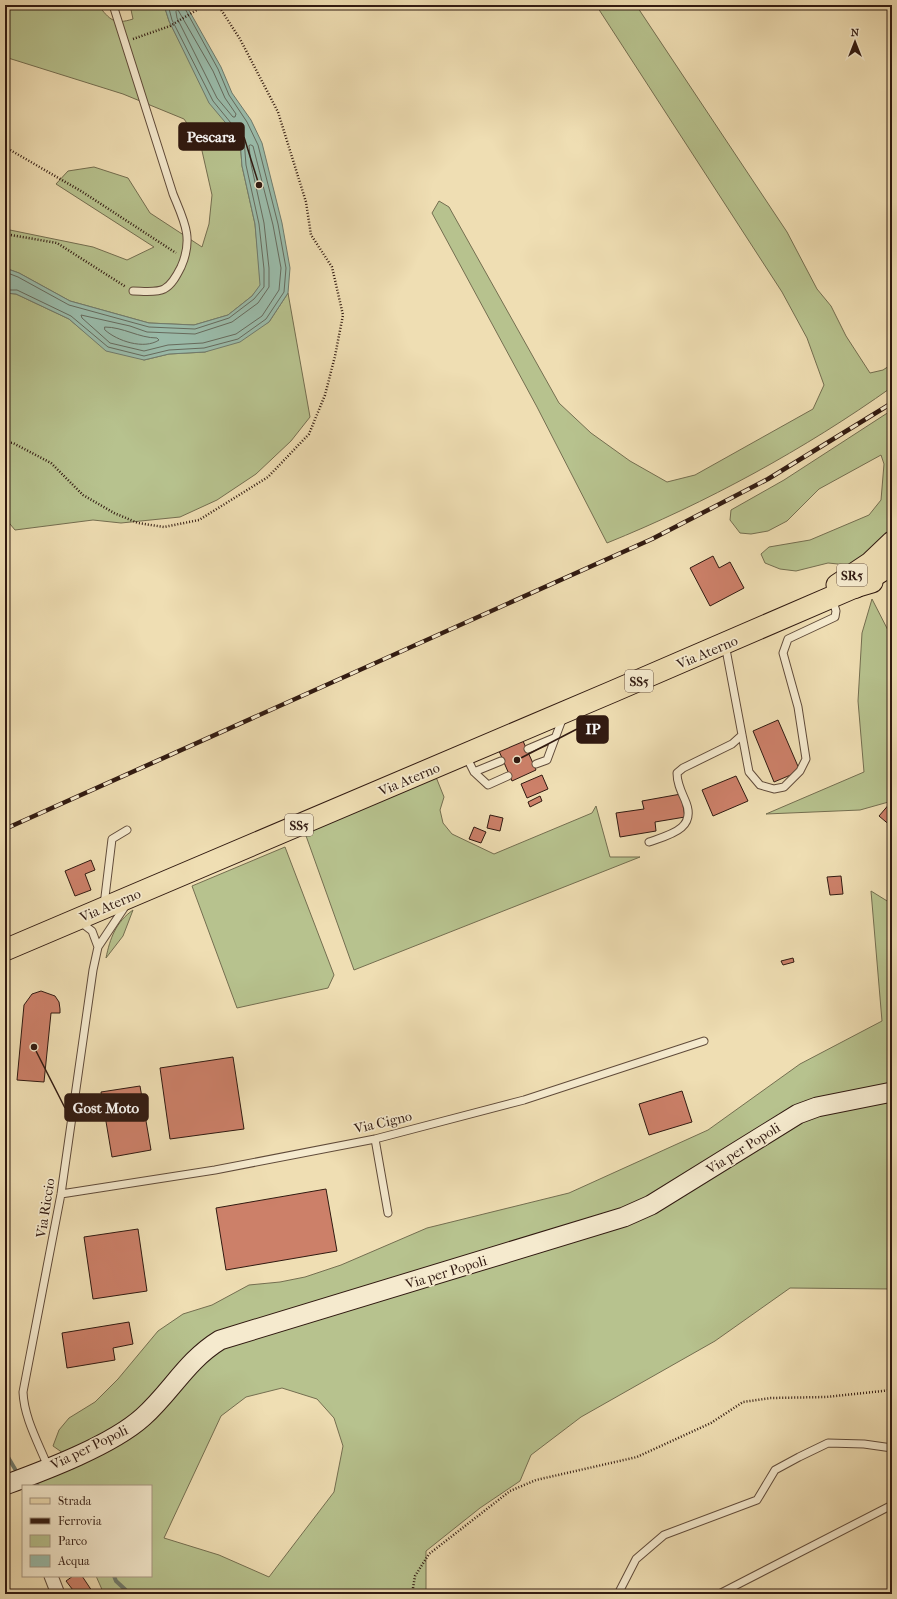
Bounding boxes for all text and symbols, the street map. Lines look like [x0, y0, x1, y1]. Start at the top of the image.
north arrow [835, 22, 875, 62]
text: N [851, 26, 860, 39]
callout: Pescara [179, 123, 244, 150]
text: Pescara [187, 128, 236, 146]
road number: SR5 [837, 564, 867, 586]
street label: Via Aterno [673, 632, 740, 673]
road number: SS5 [625, 670, 653, 692]
callout: IP [577, 716, 608, 743]
text: IP [586, 720, 600, 738]
street label: Via Aterno [375, 759, 442, 800]
road number: SS5 [285, 814, 313, 836]
street label: Via Aterno [76, 885, 143, 926]
callout: Gost Moto [65, 1094, 148, 1121]
text: Gost Moto [73, 1099, 140, 1117]
street label: Via Cigno [352, 1108, 414, 1138]
street label: Via per Popoli [702, 1119, 783, 1178]
street label: Via Riccio [32, 1177, 59, 1240]
street label: Via per Popoli [403, 1252, 489, 1293]
street label: Via per Popoli [47, 1421, 131, 1474]
legend [22, 1485, 152, 1577]
text: Strada [58, 1494, 92, 1508]
text: Ferrovia [58, 1514, 102, 1528]
text: Parco [58, 1534, 87, 1548]
text: Acqua [57, 1554, 90, 1568]

